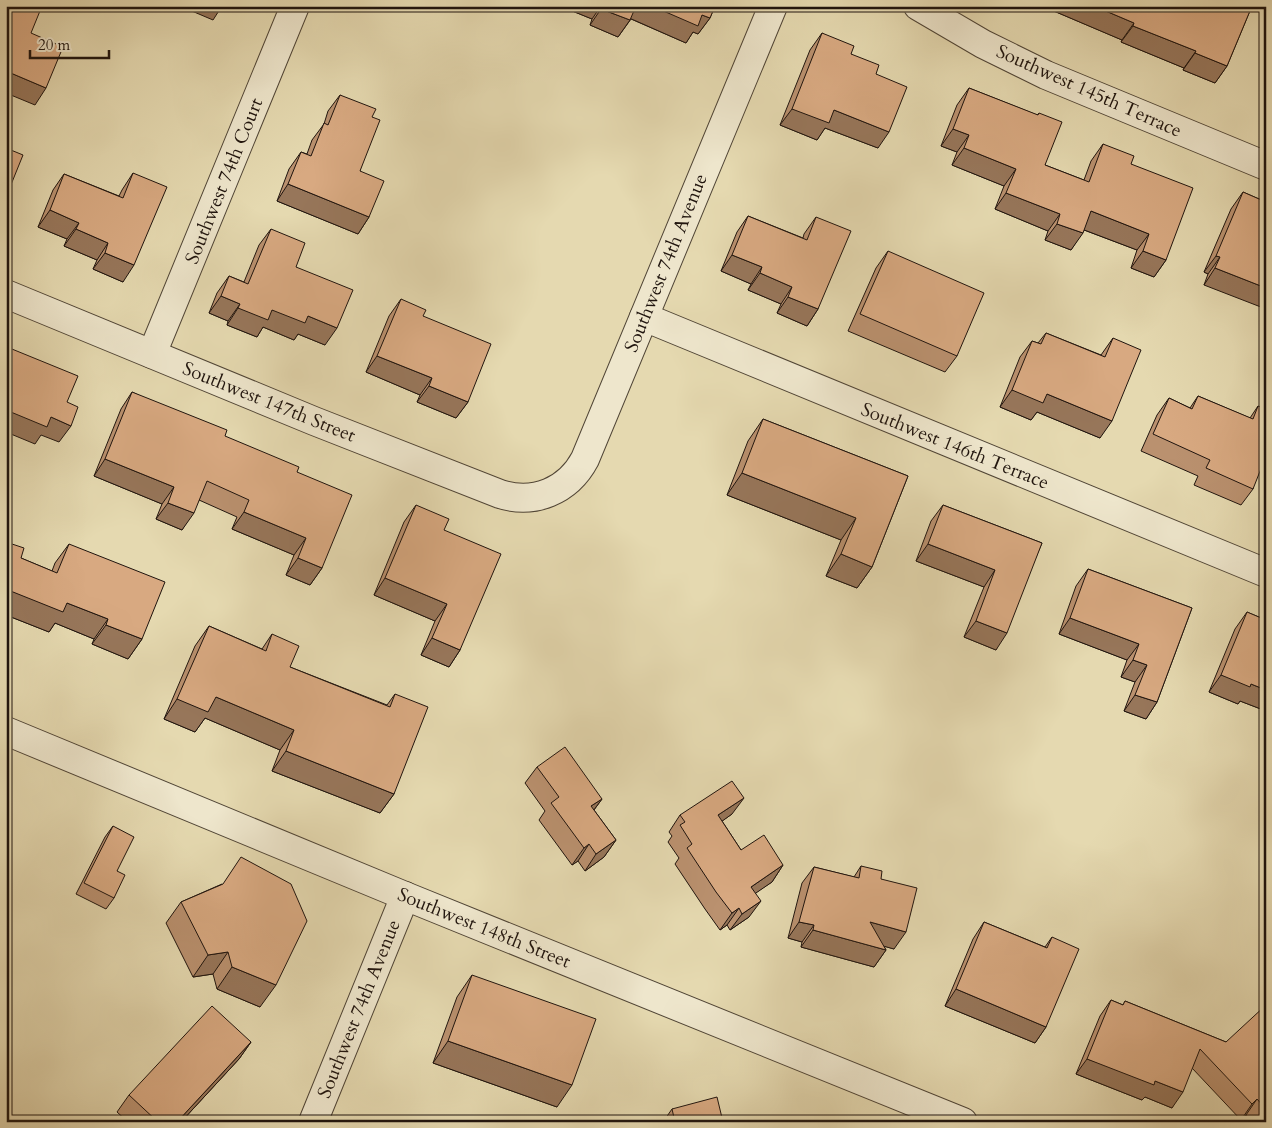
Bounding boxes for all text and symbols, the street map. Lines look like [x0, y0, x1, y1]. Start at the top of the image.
scale bar [30, 28, 109, 60]
text: 20 m [38, 35, 70, 55]
street label: Southwest 145th Terrace [992, 38, 1186, 144]
street label: Southwest 74th Court [179, 94, 269, 268]
street label: Southwest 74th Avenue [618, 170, 714, 356]
street label: Southwest 147th Street [179, 355, 359, 449]
street label: Southwest 146th Terrace [857, 396, 1053, 496]
street label: Southwest 148th Street [394, 881, 574, 975]
street label: Southwest 74th Avenue [311, 916, 407, 1102]

